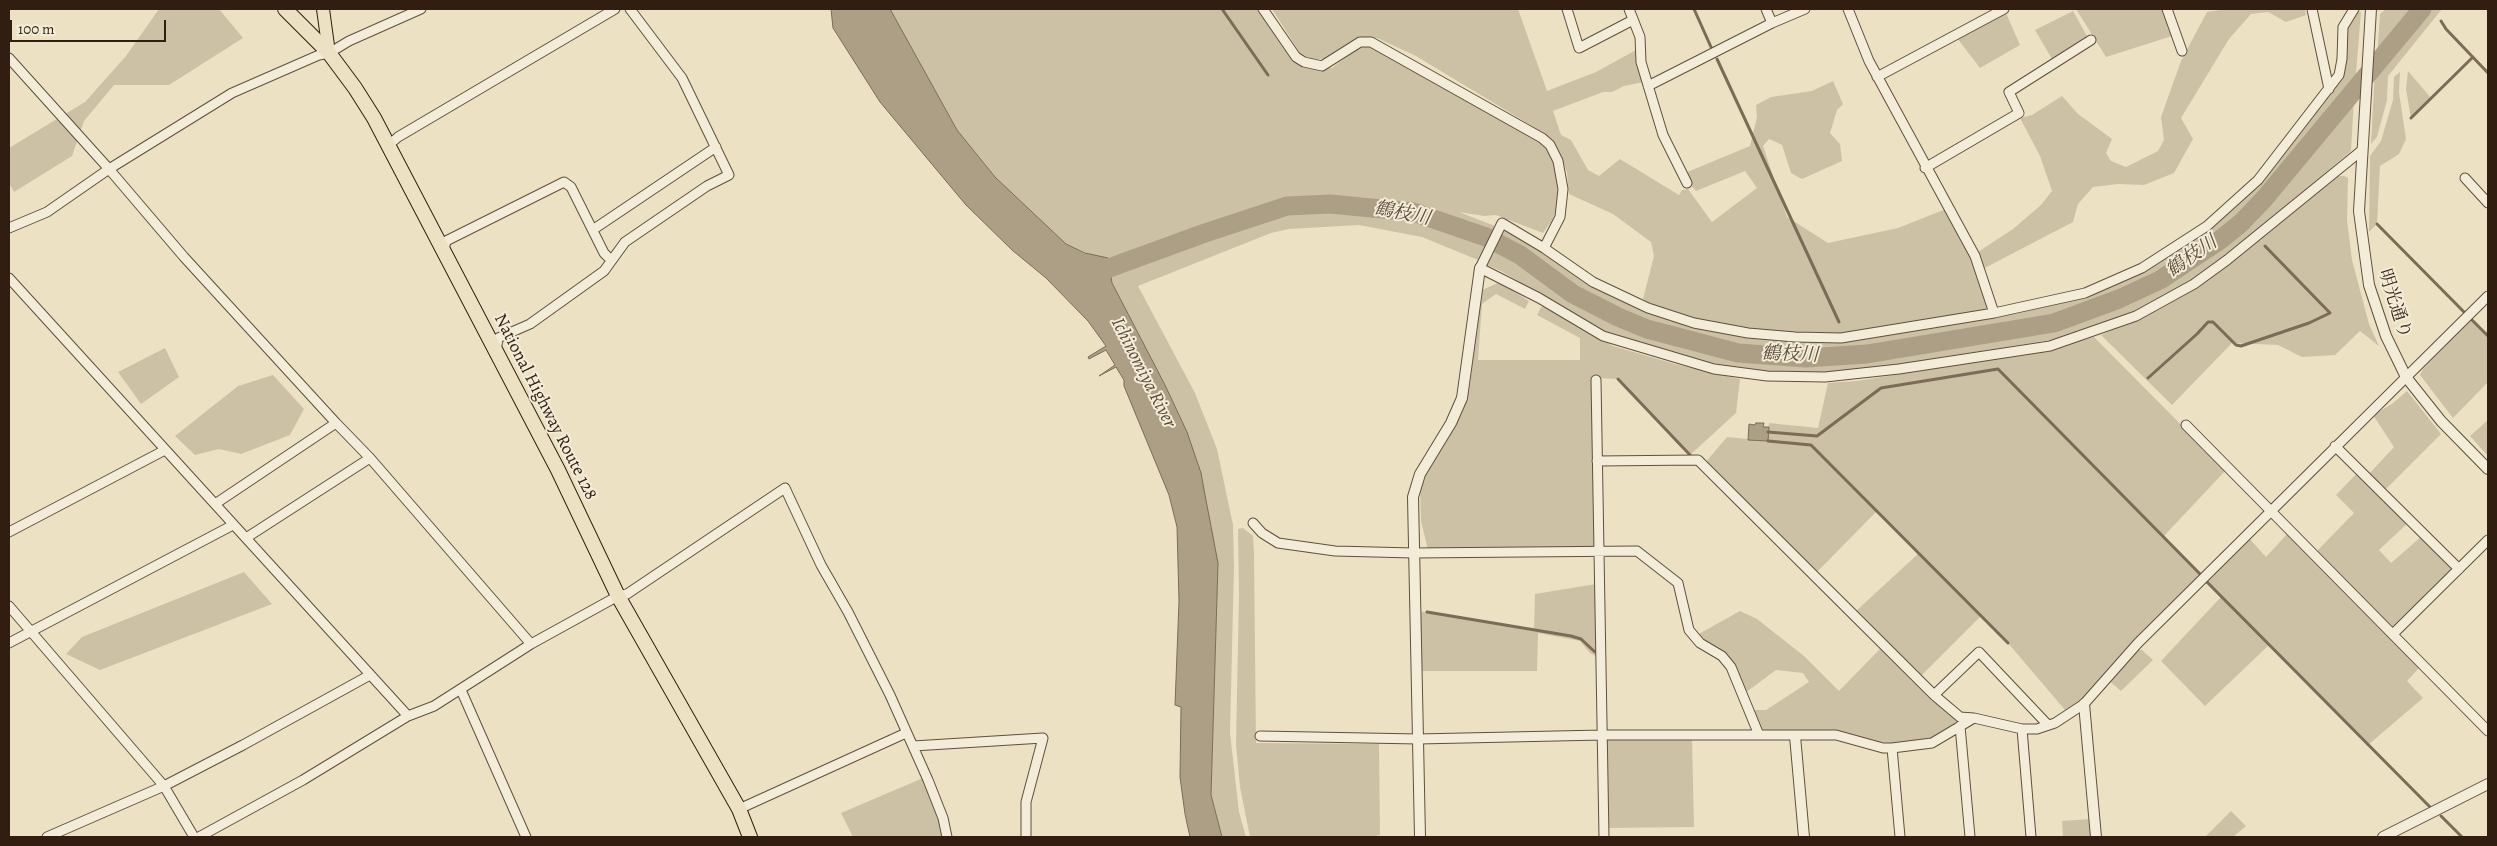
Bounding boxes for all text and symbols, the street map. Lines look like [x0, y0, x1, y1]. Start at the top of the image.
scale bar [12, 10, 169, 42]
text: 100 m [18, 19, 55, 39]
water label: 鶴枝川 [1372, 197, 1432, 231]
water label: 鶴枝川 [2162, 231, 2222, 283]
street label: 明光通り [2373, 266, 2415, 342]
street label: National Highway Route 128 [489, 310, 601, 504]
water label: Ichinomiya River [1106, 314, 1180, 432]
water label: 鶴枝川 [1761, 343, 1819, 367]

